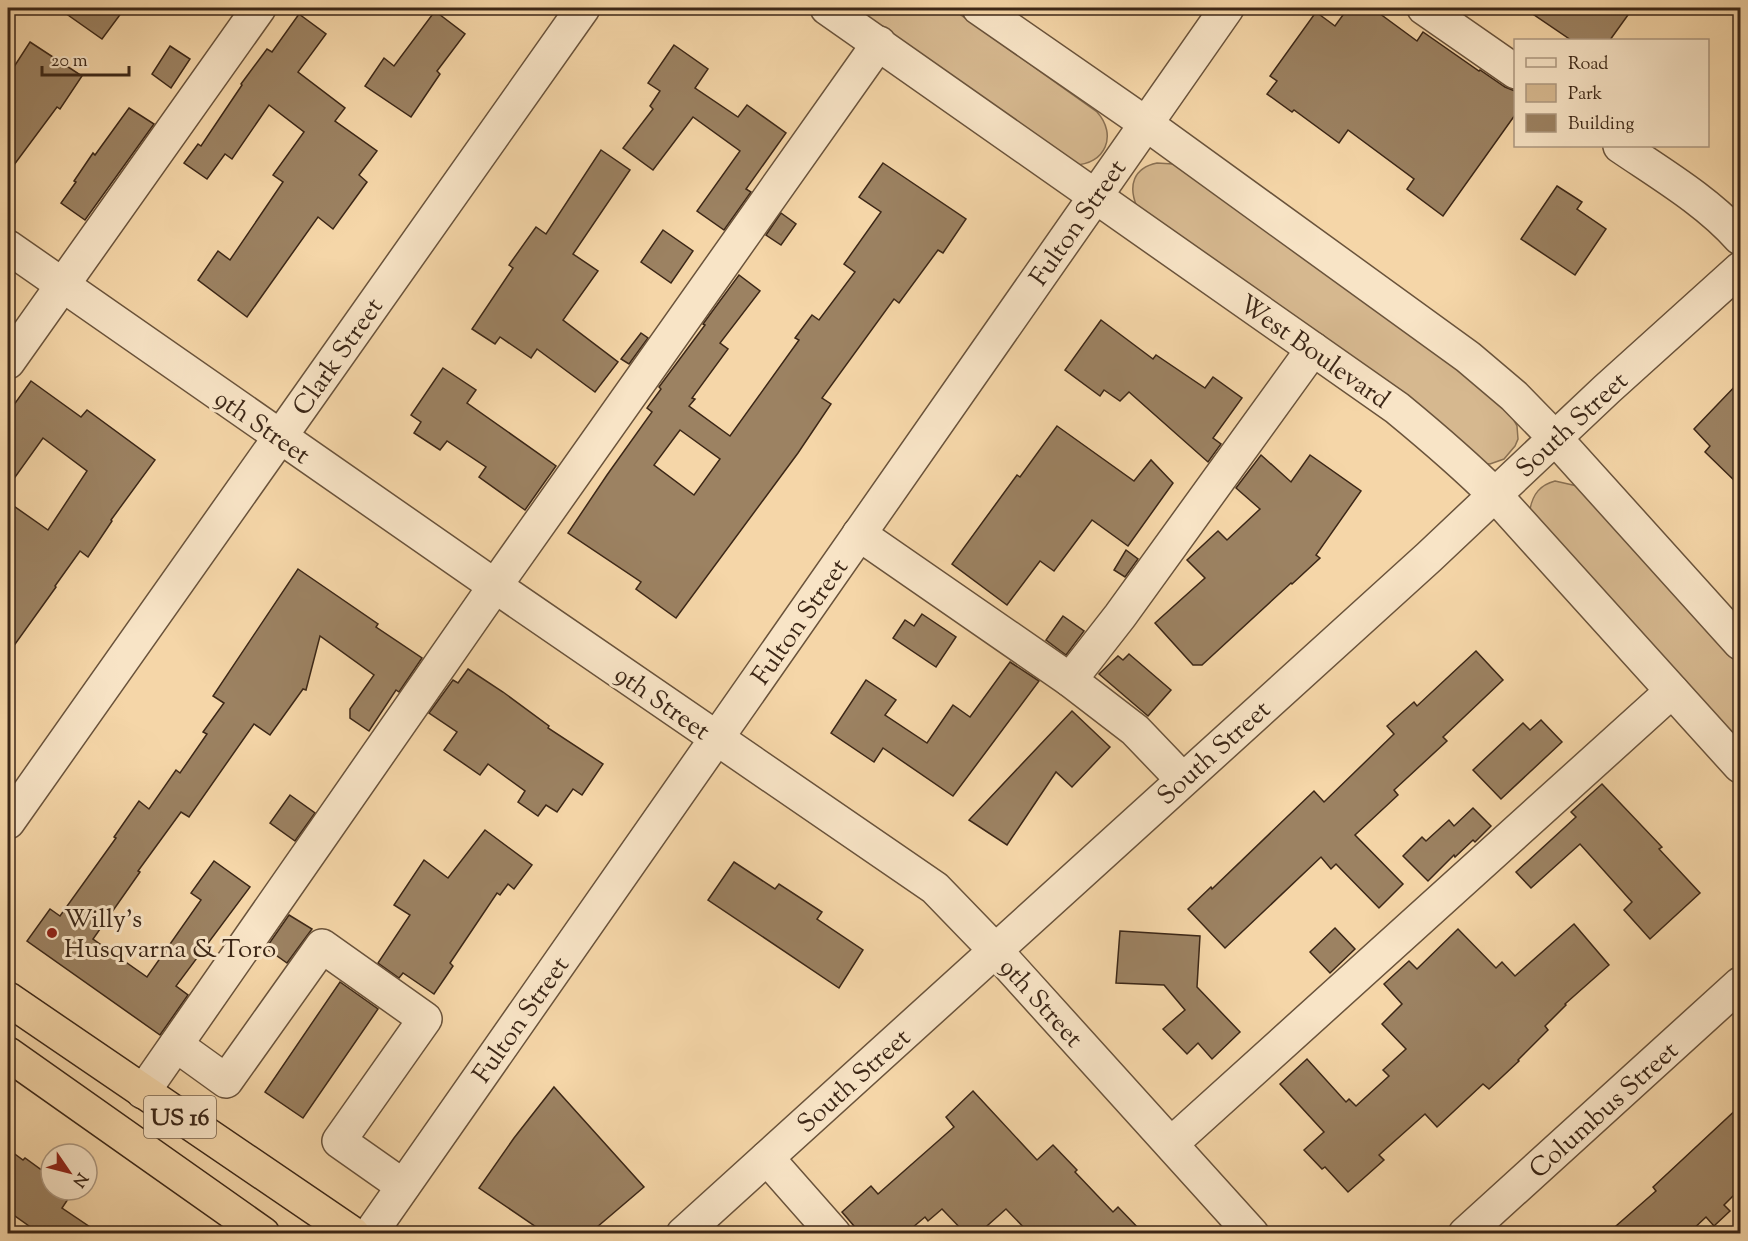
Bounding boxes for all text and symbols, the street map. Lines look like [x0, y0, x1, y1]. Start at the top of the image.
scale bar [42, 39, 129, 77]
legend [1514, 39, 1709, 147]
text: 20 m [51, 49, 88, 75]
text: Road [1568, 52, 1608, 78]
text: Park [1568, 82, 1603, 108]
text: Building [1568, 112, 1634, 138]
street label: Fulton Street [1022, 152, 1136, 294]
street label: West Boulevard [1230, 287, 1397, 419]
street label: Clark Street [285, 291, 393, 424]
street label: South Street [1508, 364, 1637, 488]
street label: 9th Street [206, 382, 317, 475]
street label: Fulton Street [744, 551, 858, 693]
street label: 9th Street [606, 658, 717, 751]
street label: South Street [1150, 693, 1280, 815]
place label: Willy's Husqvarna & Toro [64, 902, 276, 969]
marker: Willy's Husqvarna & Toro [45, 926, 59, 940]
street label: Fulton Street [465, 949, 579, 1091]
street label: 9th Street [990, 951, 1091, 1057]
street label: South Street [790, 1021, 920, 1143]
street label: Columbus Street [1522, 1034, 1688, 1188]
road number: US 16 [144, 1096, 216, 1138]
north arrow [39, 1142, 99, 1202]
text: N [66, 1167, 92, 1191]

